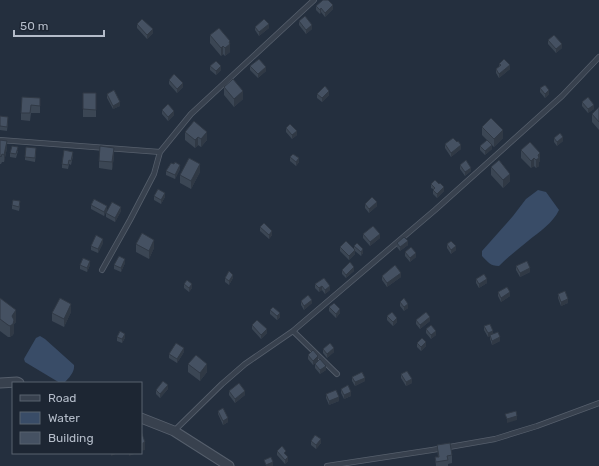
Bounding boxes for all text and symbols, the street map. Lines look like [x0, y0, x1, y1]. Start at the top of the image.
scale bar [14, 12, 104, 38]
text: 50 m [20, 19, 48, 33]
legend [12, 382, 142, 454]
text: Road [48, 391, 76, 405]
text: Water [48, 411, 80, 425]
text: Building [48, 431, 94, 445]

